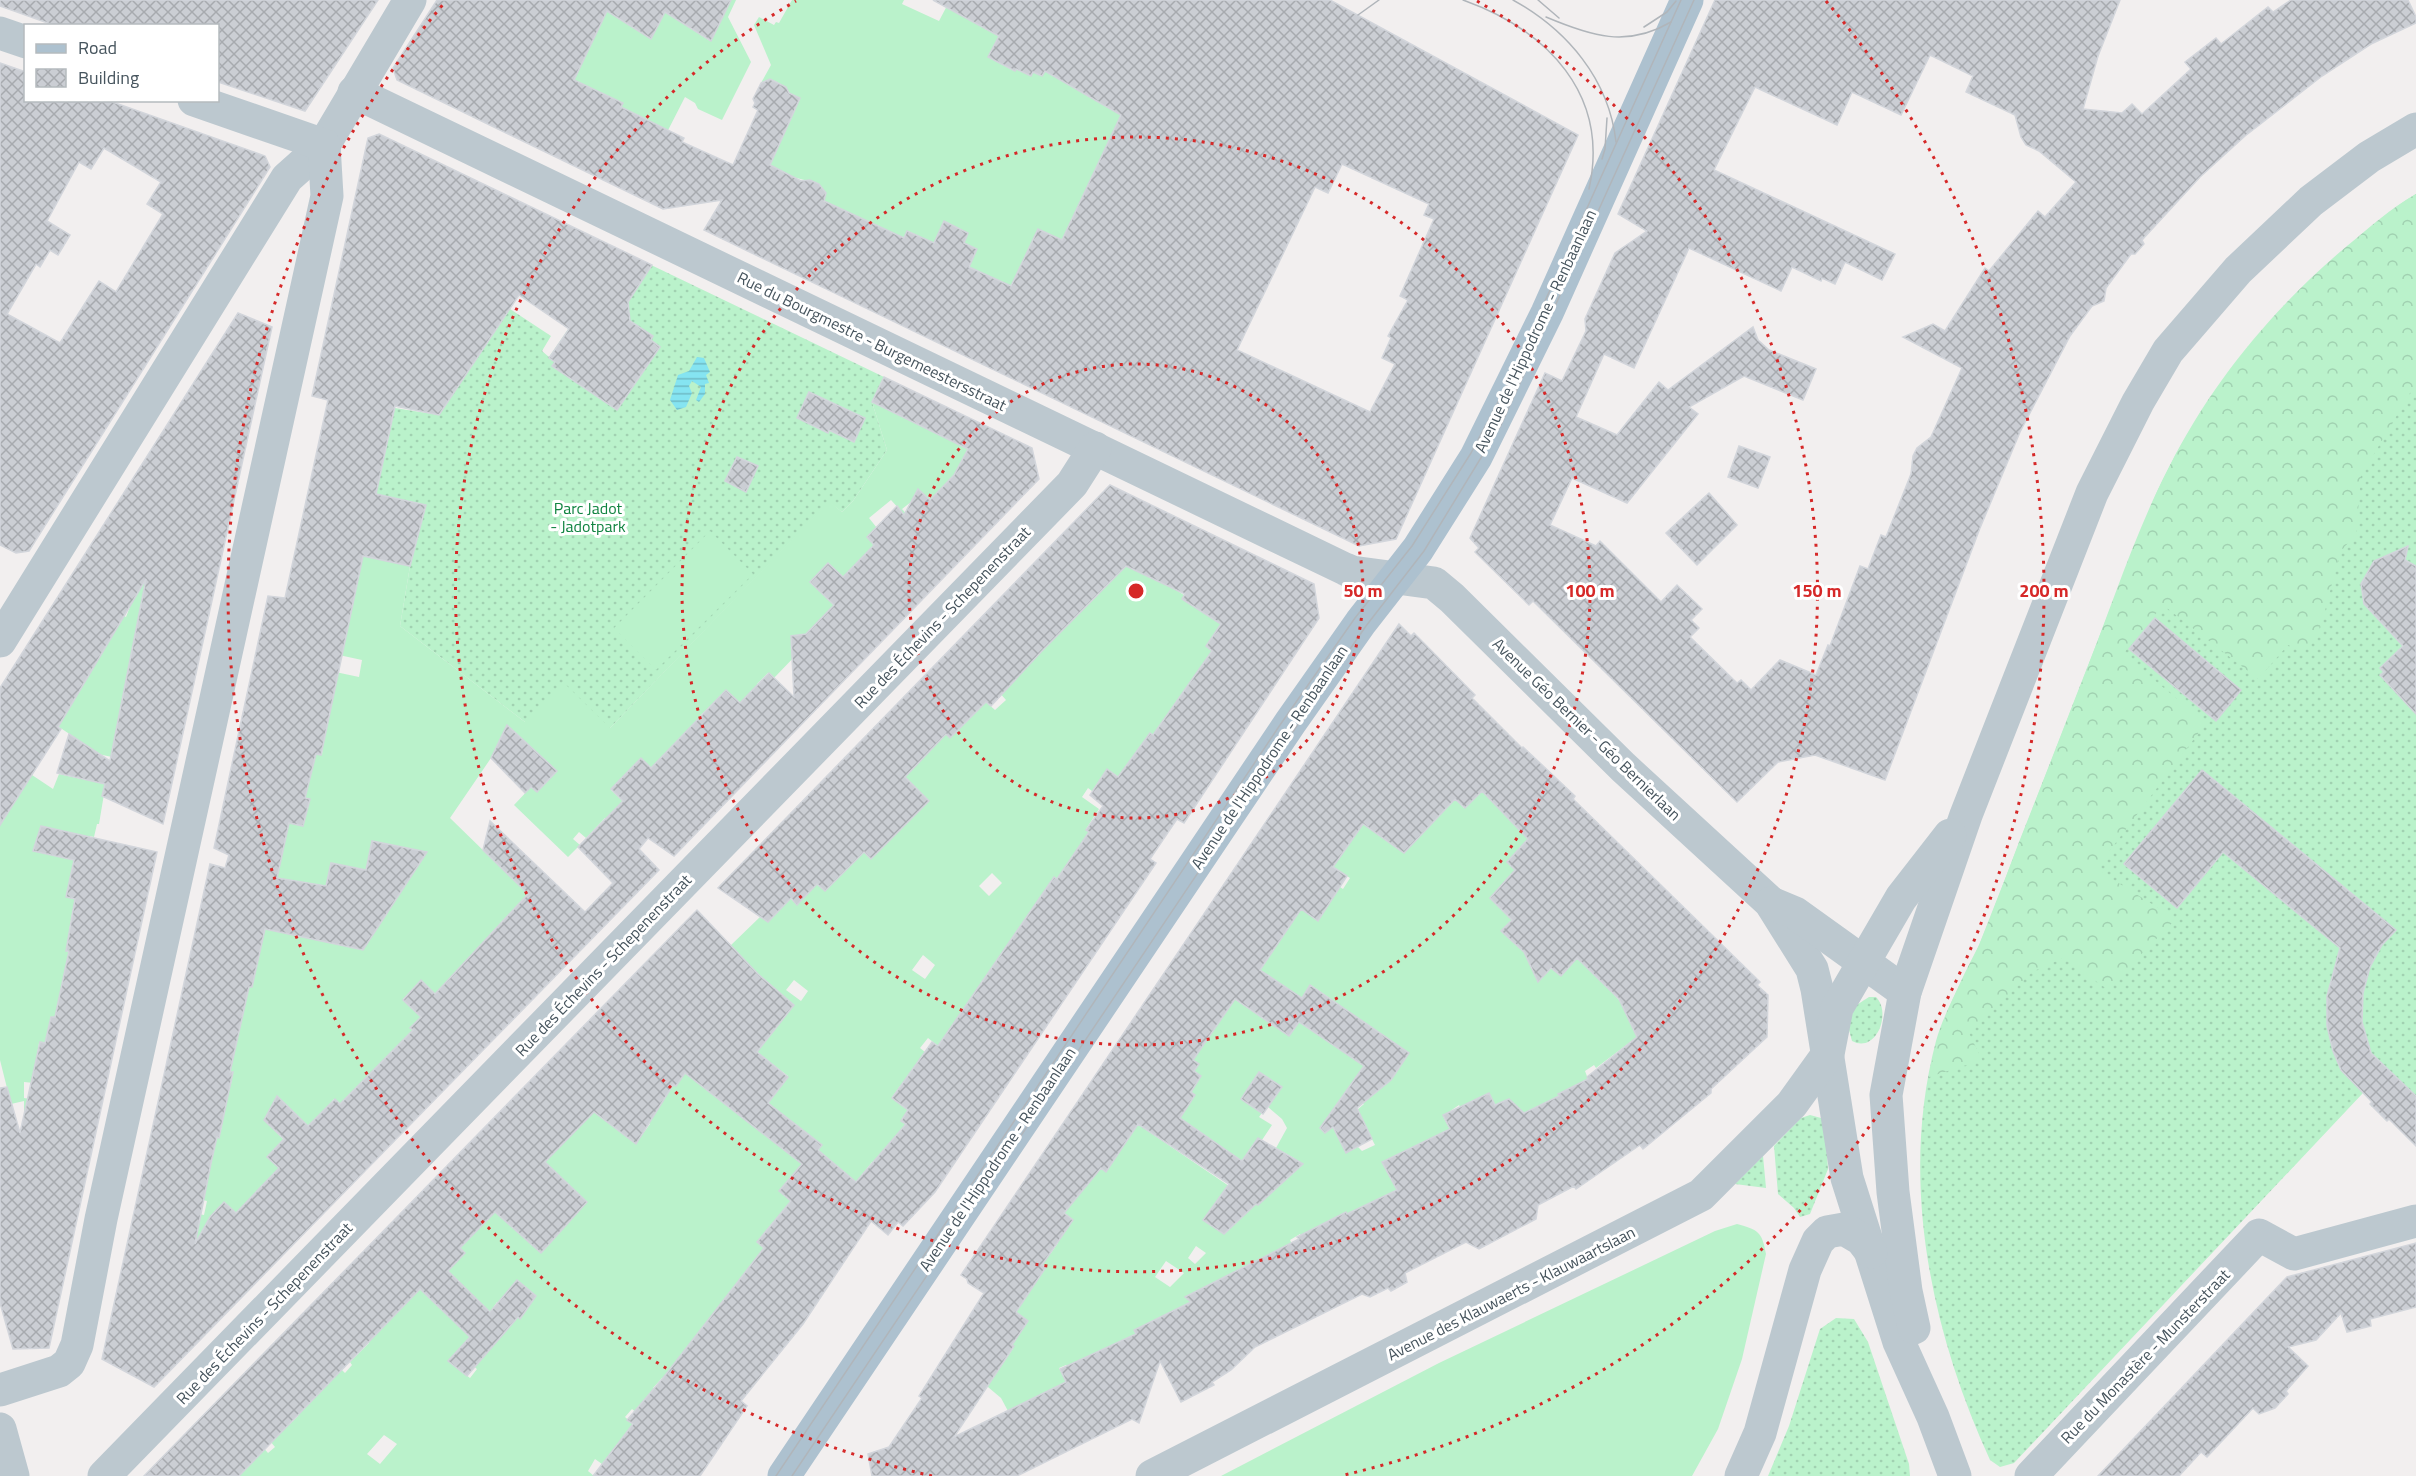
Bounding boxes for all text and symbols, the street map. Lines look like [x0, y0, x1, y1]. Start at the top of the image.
legend [24, 24, 219, 102]
text: Road [78, 34, 117, 61]
text: Building [78, 64, 139, 91]
street label: Avenue de l'Hippodrome - Renbaanlaan [1468, 205, 1602, 457]
street label: Rue du Bourgmestre - Burgemeestersstraat [733, 265, 1011, 417]
park label: Parc Jadot - Jadotpark [550, 496, 626, 538]
street label: Rue des Échevins - Schepenenstraat [848, 520, 1036, 714]
text: 50 m [1343, 577, 1383, 604]
text: 100 m [1565, 577, 1615, 604]
text: 150 m [1792, 577, 1842, 604]
text: 200 m [2019, 577, 2069, 604]
centre of rings [1126, 581, 1146, 601]
street label: Avenue Géo Bernier - Géo Bernierlaan [1487, 632, 1687, 826]
street label: Avenue de l'Hippodrome - Renbaanlaan [1185, 640, 1353, 874]
street label: Rue des Échevins - Schepenenstraat [509, 868, 697, 1062]
street label: Avenue de l'Hippodrome - Renbaanlaan [913, 1042, 1081, 1276]
street label: Rue des Échevins - Schepenenstraat [170, 1216, 358, 1410]
street label: Avenue des Klauwaerts - Klauwaartslaan [1383, 1220, 1639, 1366]
street label: Rue du Monastère - Munsterstraat [2055, 1263, 2235, 1449]

